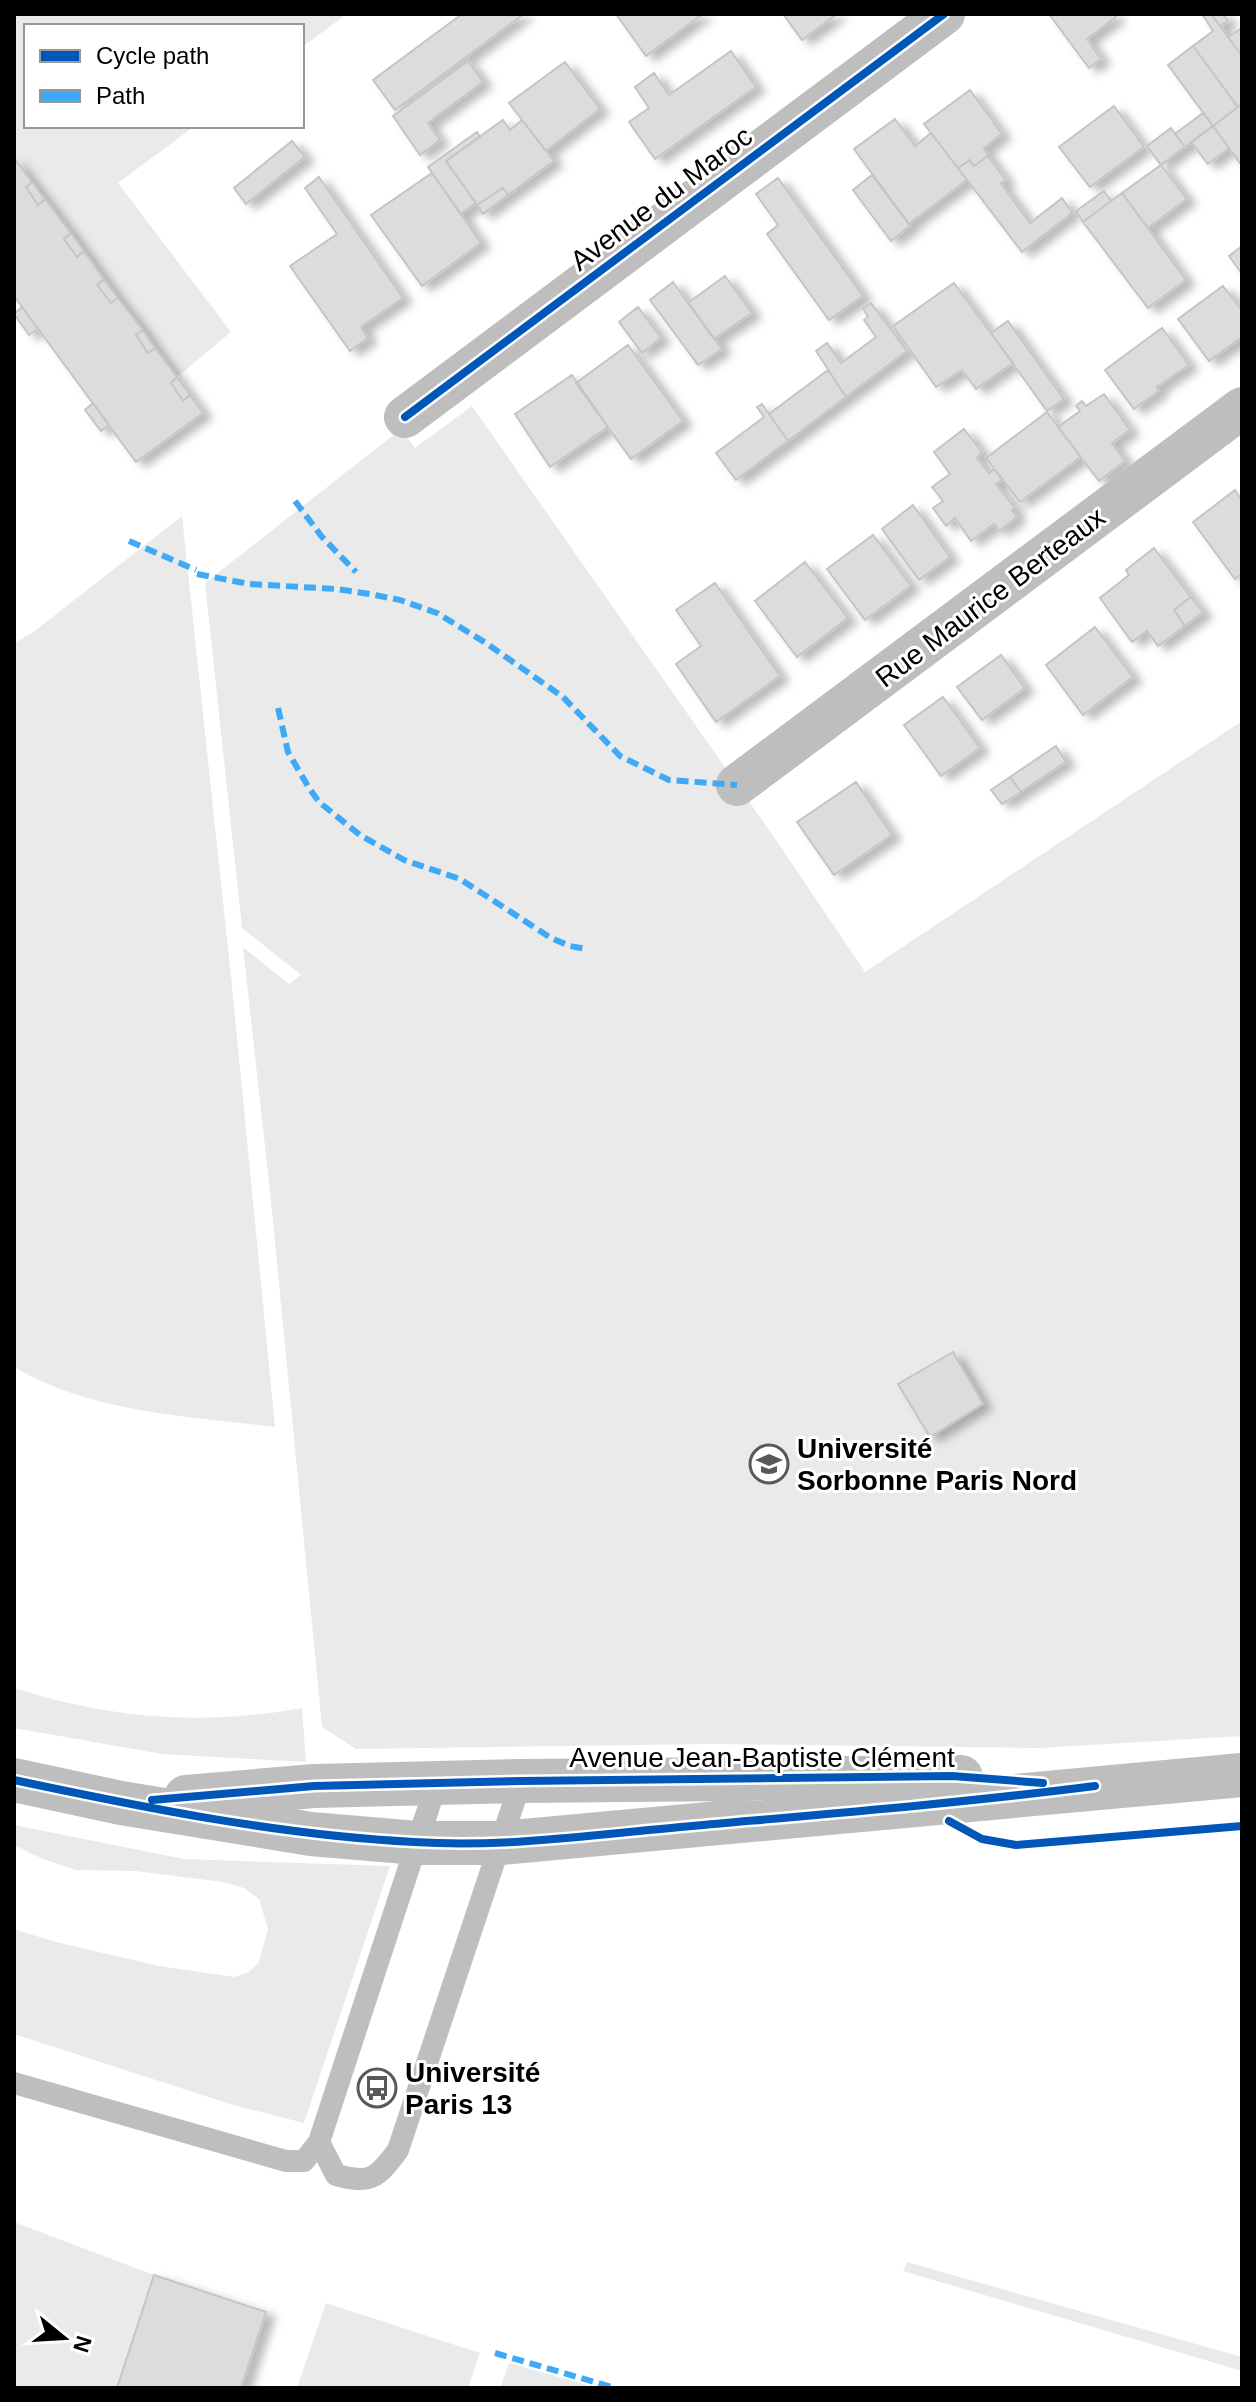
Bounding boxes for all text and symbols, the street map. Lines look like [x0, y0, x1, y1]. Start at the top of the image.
legend [24, 24, 304, 128]
text: Cycle path [96, 42, 209, 69]
text: Path [96, 82, 145, 109]
street label: Avenue du Maroc [565, 120, 758, 277]
street label: Rue Maurice Berteaux [870, 501, 1111, 694]
place label: Université Sorbonne Paris Nord [797, 1433, 1077, 1496]
school or university icon: Université Sorbonne Paris Nord [748, 1443, 790, 1485]
street label: Avenue Jean-Baptiste Clément [569, 1742, 955, 1773]
place label: Université Paris 13 [405, 2057, 540, 2120]
bus stop icon: Université Paris 13 [356, 2067, 398, 2109]
north arrow [24, 2298, 104, 2378]
text: N [68, 2333, 97, 2355]

